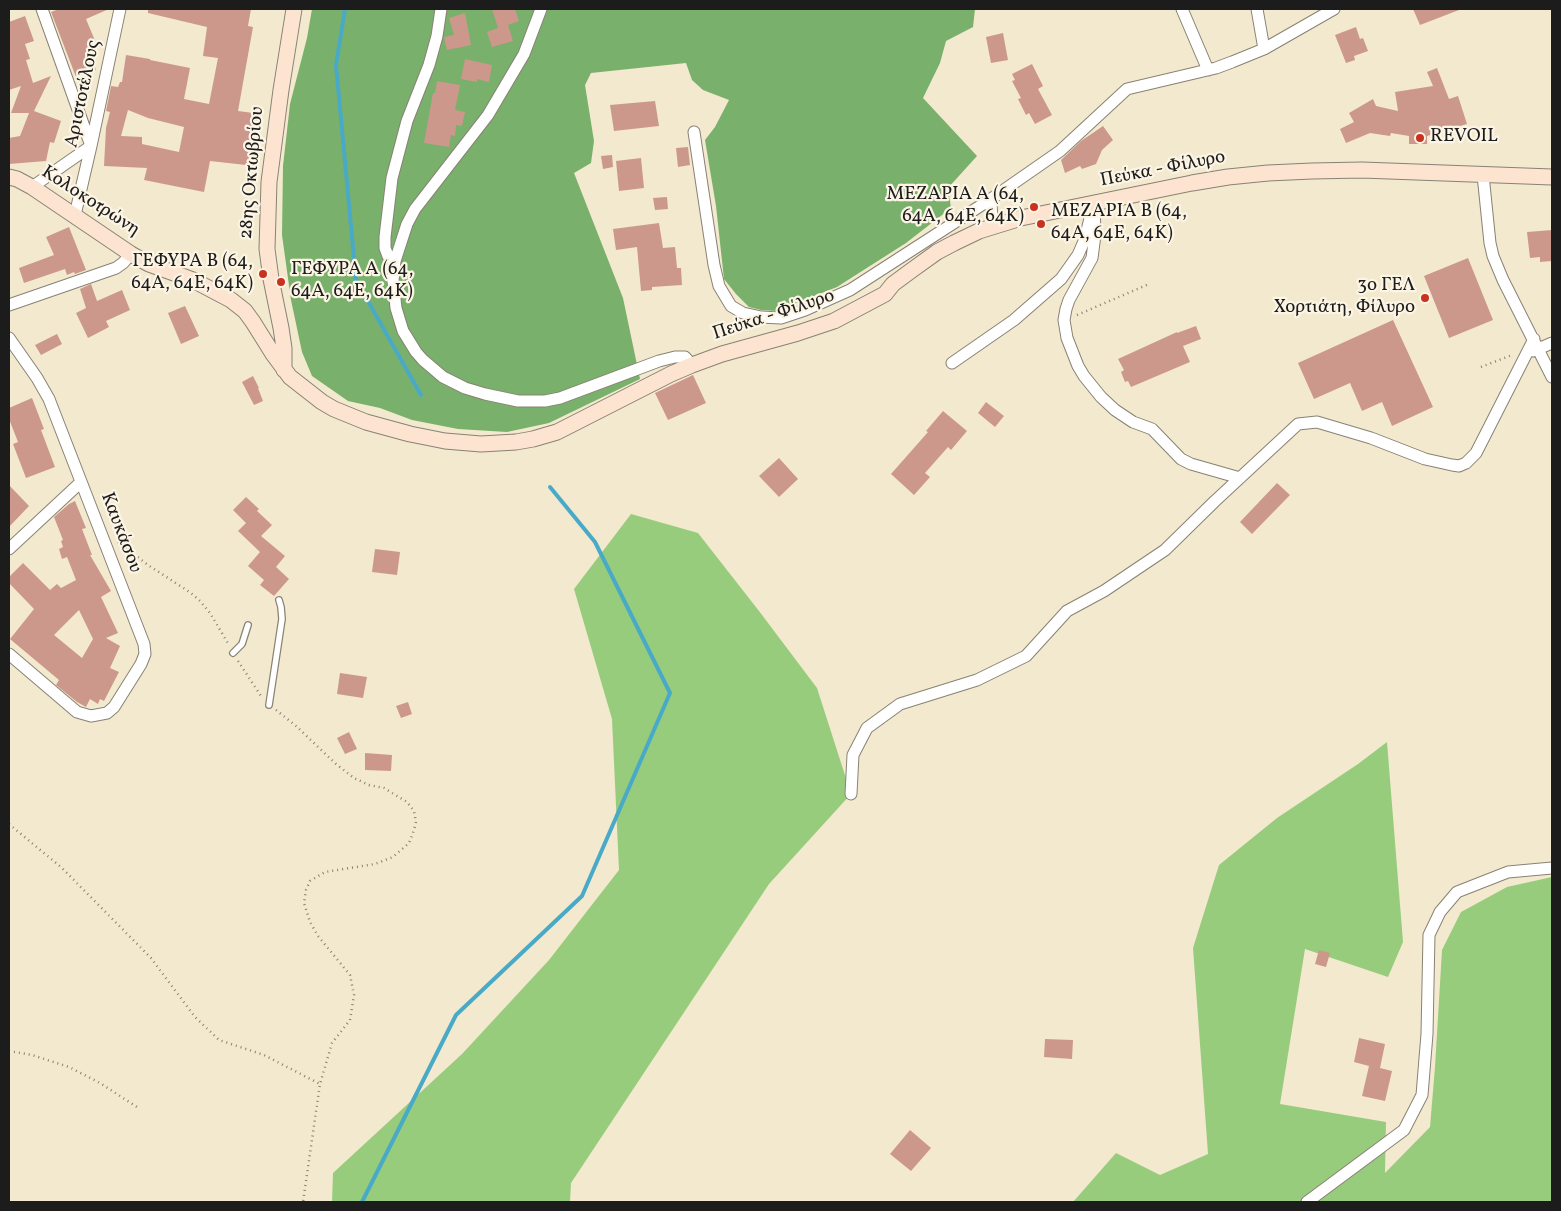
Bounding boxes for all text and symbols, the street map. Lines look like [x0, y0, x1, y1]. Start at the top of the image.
street label: Αριστοτέλους [61, 38, 107, 150]
street label: 28ης Οκτωβρίου [236, 106, 270, 240]
place label: REVOIL [1430, 127, 1498, 149]
marker: REVOIL [1414, 132, 1426, 144]
street label: Πεύκα - Φίλυρο [1099, 147, 1227, 193]
street label: Κολοκοτρώνη [36, 162, 144, 242]
place label: ΜΕΖΑΡΙΑ A (64, 64Α, 64Ε, 64Κ) [887, 185, 1024, 229]
marker: ΜΕΖΑΡΙΑ A (64, 64Α, 64Ε, 64Κ) [1028, 201, 1040, 213]
place label: ΜΕΖΑΡΙΑ B (64, 64Α, 64Ε, 64Κ) [1051, 202, 1187, 246]
marker: ΜΕΖΑΡΙΑ B (64, 64Α, 64Ε, 64Κ) [1035, 218, 1047, 230]
place label: ΓΕΦΥΡΑ B (64, 64Α, 64Ε, 64Κ) [131, 252, 253, 296]
place label: ΓΕΦΥΡΑ A (64, 64Α, 64Ε, 64Κ) [291, 260, 413, 304]
marker: ΓΕΦΥΡΑ B (64, 64Α, 64Ε, 64Κ) [257, 268, 269, 280]
marker: ΓΕΦΥΡΑ A (64, 64Α, 64Ε, 64Κ) [275, 276, 287, 288]
place label: 3ο ΓΕΛ Χορτιάτη, Φίλυρο [1274, 276, 1415, 320]
street label: Πεύκα - Φίλυρο [710, 286, 838, 346]
marker: 3ο ΓΕΛ Χορτιάτη, Φίλυρο [1419, 292, 1431, 304]
street label: Καυκάσου [94, 490, 146, 576]

